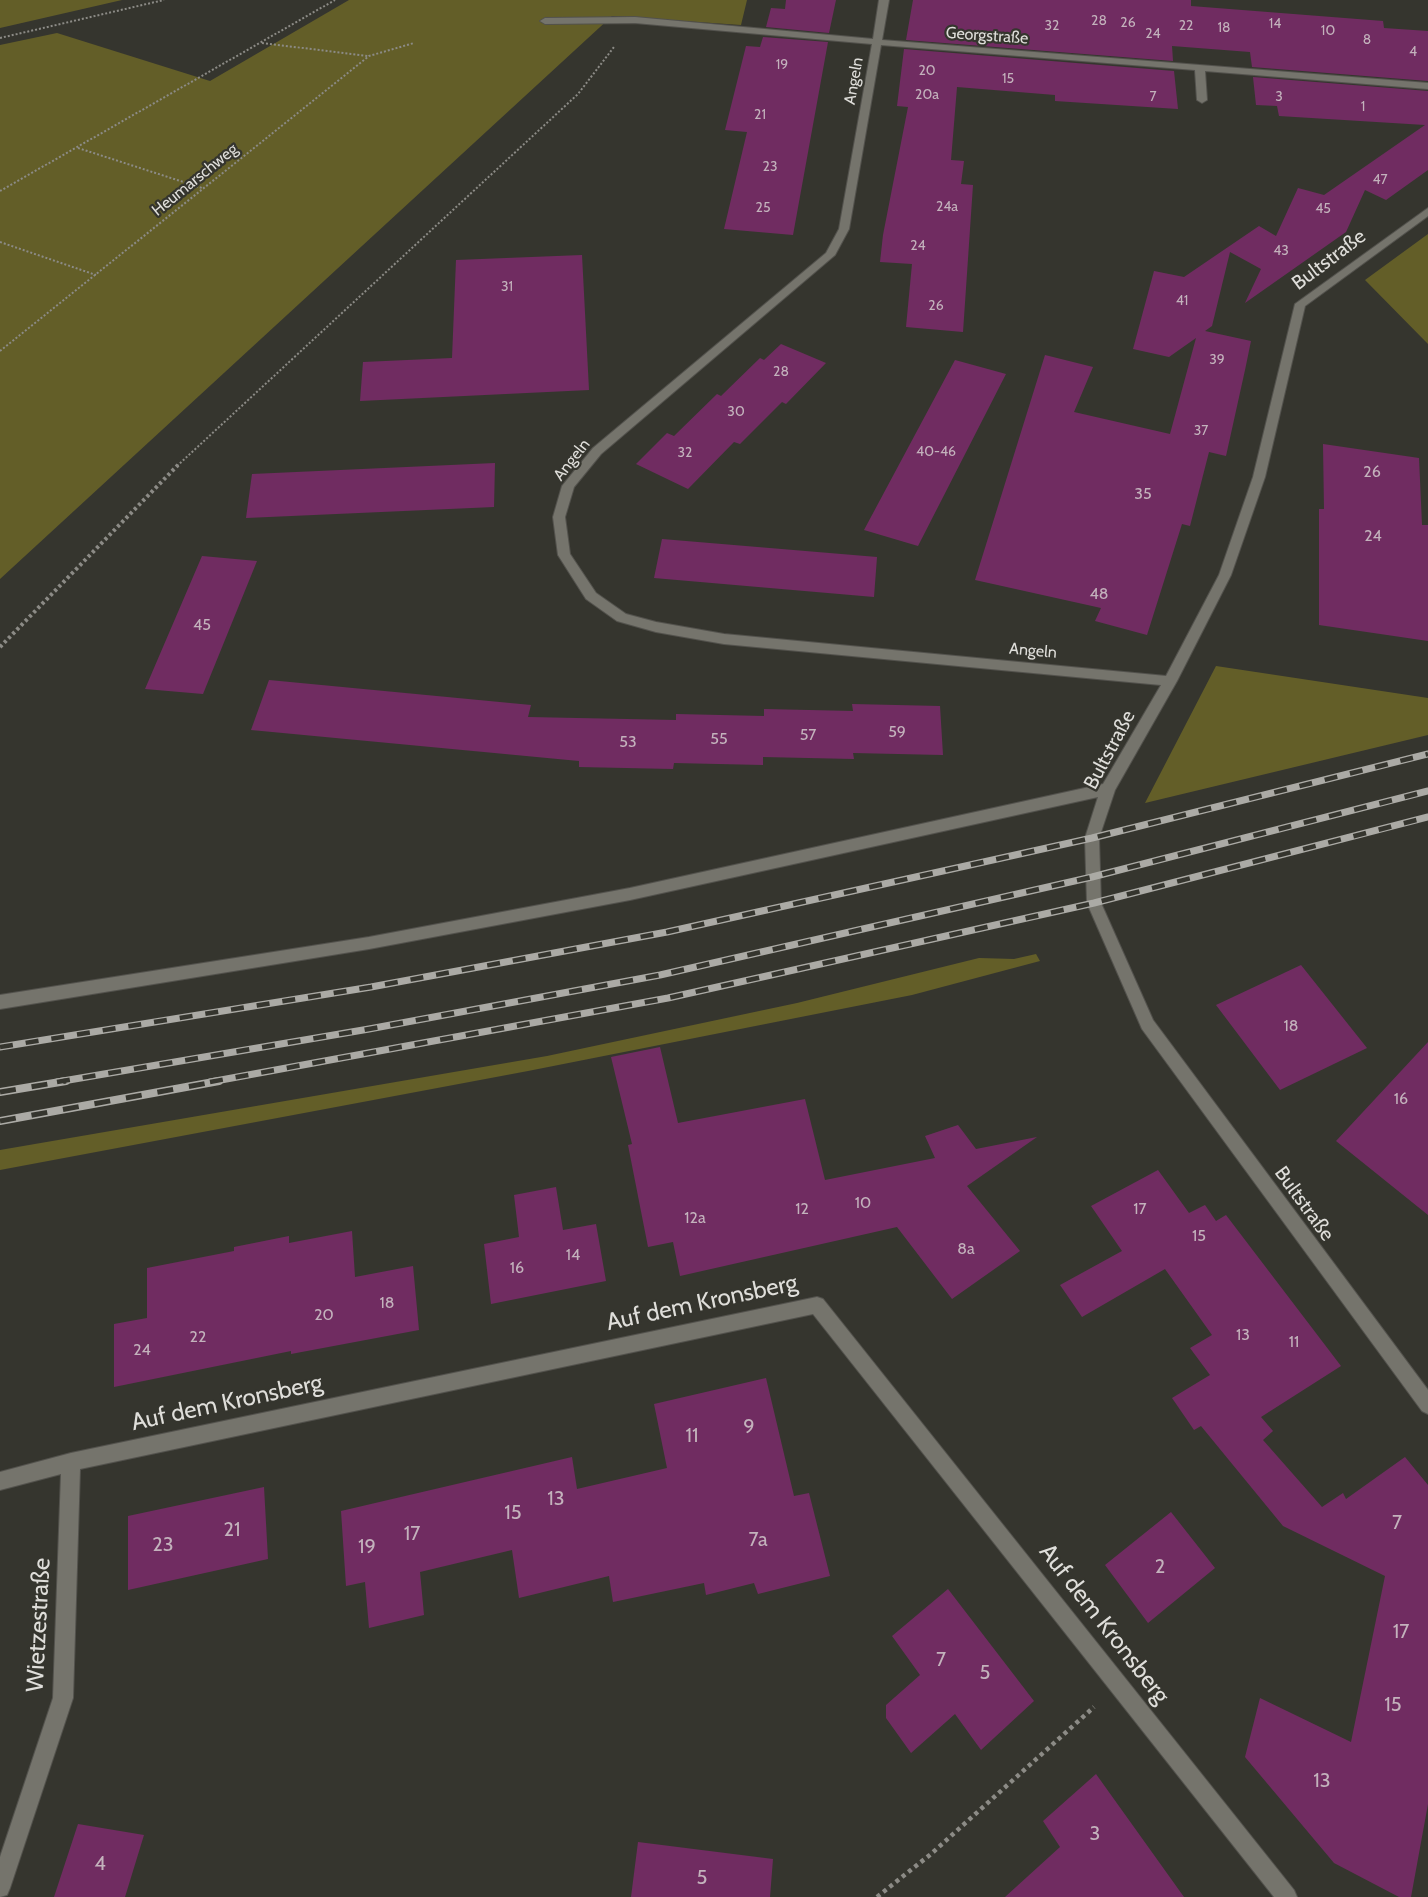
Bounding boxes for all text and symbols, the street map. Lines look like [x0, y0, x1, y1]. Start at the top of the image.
house number: 28 [1091, 13, 1107, 29]
house number: 26 [1120, 15, 1136, 31]
house number: 14 [1269, 16, 1281, 32]
house number: 32 [1045, 18, 1059, 34]
house number: 22 [1179, 18, 1193, 34]
house number: 18 [1217, 20, 1231, 36]
house number: 10 [1321, 23, 1335, 39]
street label: Georgstraße [945, 24, 1029, 48]
house number: 24 [1145, 26, 1161, 42]
house number: 8 [1363, 32, 1371, 48]
house number: 4 [1409, 44, 1417, 60]
street label: Angeln [840, 56, 868, 106]
house number: 19 [776, 57, 788, 73]
house number: 20 [918, 63, 936, 79]
house number: 15 [1002, 71, 1014, 87]
house number: 20a [915, 87, 939, 103]
house number: 7 [1149, 89, 1157, 105]
house number: 3 [1275, 89, 1283, 105]
house number: 1 [1361, 99, 1365, 115]
house number: 21 [754, 107, 766, 123]
street label: Heumarschweg [148, 140, 242, 220]
house number: 23 [763, 159, 777, 175]
house number: 47 [1372, 172, 1388, 188]
house number: 24a [936, 199, 958, 215]
house number: 25 [756, 200, 770, 216]
house number: 45 [1315, 201, 1331, 217]
street label: Bultstraße [1287, 224, 1371, 296]
house number: 24 [910, 238, 926, 254]
house number: 43 [1273, 243, 1289, 259]
house number: 31 [501, 279, 513, 295]
house number: 41 [1176, 293, 1188, 309]
house number: 26 [928, 298, 944, 314]
house number: 39 [1209, 352, 1225, 368]
house number: 28 [773, 364, 789, 380]
house number: 30 [727, 404, 745, 420]
house number: 37 [1194, 423, 1208, 439]
street label: Angeln [550, 435, 594, 485]
house number: 40-46 [916, 444, 956, 460]
house number: 32 [678, 445, 692, 461]
house number: 26 [1363, 462, 1381, 482]
house number: 35 [1134, 484, 1152, 504]
house number: 24 [1364, 526, 1382, 546]
house number: 48 [1090, 584, 1108, 604]
house number: 45 [193, 615, 211, 635]
street label: Angeln [1008, 639, 1058, 663]
street label: Bultstraße [1079, 706, 1141, 794]
house number: 59 [888, 722, 906, 742]
house number: 57 [800, 725, 816, 745]
house number: 55 [710, 729, 728, 749]
house number: 53 [619, 732, 637, 752]
house number: 18 [1284, 1016, 1298, 1036]
house number: 16 [1394, 1089, 1408, 1109]
street label: Bultstraße [1269, 1162, 1339, 1246]
house number: 10 [855, 1193, 871, 1213]
house number: 12 [795, 1199, 809, 1219]
house number: 17 [1133, 1199, 1147, 1219]
house number: 12a [684, 1208, 706, 1228]
house number: 15 [1192, 1226, 1206, 1246]
house number: 8a [957, 1239, 975, 1259]
house number: 14 [566, 1245, 580, 1265]
house number: 16 [510, 1258, 524, 1278]
street label: Auf dem Kronsberg [604, 1269, 800, 1337]
house number: 18 [380, 1293, 394, 1313]
house number: 20 [314, 1305, 334, 1325]
house number: 13 [1236, 1325, 1250, 1345]
house number: 22 [190, 1327, 206, 1347]
house number: 11 [1289, 1332, 1299, 1352]
house number: 24 [133, 1340, 151, 1360]
street label: Auf dem Kronsberg [129, 1369, 325, 1437]
house number: 9 [743, 1415, 755, 1439]
house number: 11 [685, 1424, 699, 1448]
house number: 13 [547, 1487, 565, 1511]
house number: 15 [504, 1501, 522, 1525]
house number: 7 [1392, 1511, 1402, 1535]
house number: 21 [224, 1518, 240, 1542]
house number: 17 [404, 1522, 420, 1546]
house number: 7a [749, 1528, 767, 1552]
house number: 23 [152, 1533, 174, 1557]
house number: 19 [358, 1535, 376, 1559]
street label: Auf dem Kronsberg [1033, 1538, 1175, 1710]
house number: 2 [1155, 1555, 1165, 1579]
street label: Wietzestraße [21, 1557, 57, 1693]
house number: 17 [1393, 1620, 1409, 1644]
house number: 7 [936, 1648, 946, 1672]
house number: 5 [980, 1661, 990, 1685]
house number: 15 [1384, 1693, 1402, 1717]
house number: 13 [1313, 1769, 1331, 1793]
house number: 3 [1090, 1822, 1100, 1846]
house number: 4 [94, 1852, 106, 1876]
house number: 5 [697, 1866, 707, 1890]

